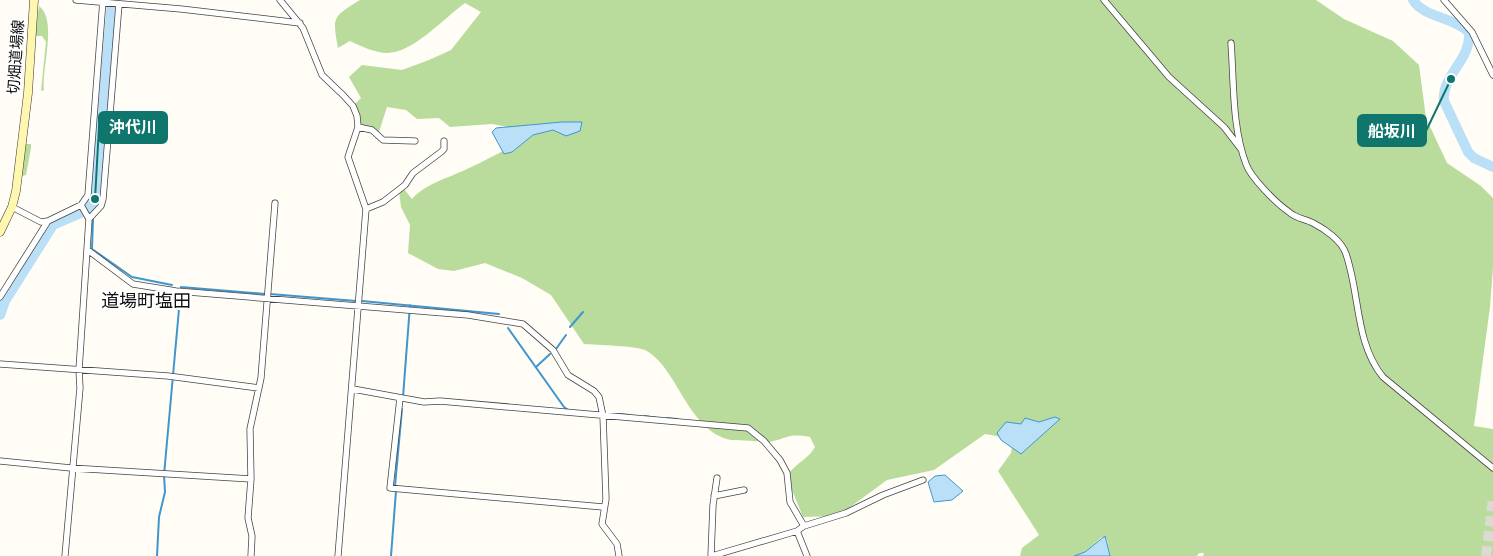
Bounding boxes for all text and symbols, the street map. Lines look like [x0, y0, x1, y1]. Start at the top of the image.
street label: 切畑道場線 [3, 19, 28, 95]
callout: 沖代川 [99, 112, 167, 143]
callout: 船坂川 [1358, 115, 1426, 146]
text: 沖代川 [109, 117, 157, 137]
text: 船坂川 [1368, 121, 1416, 141]
district label: 道場町塩田 [101, 289, 191, 312]

